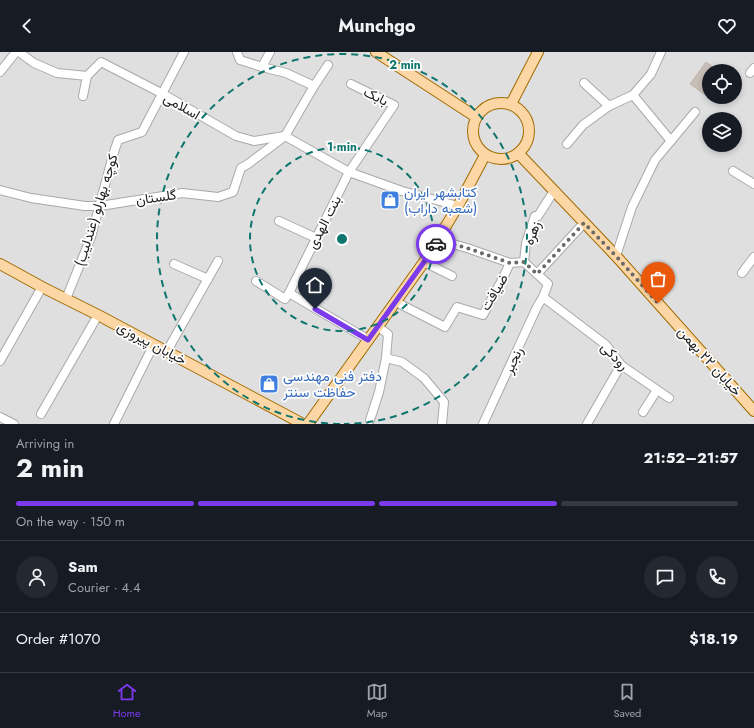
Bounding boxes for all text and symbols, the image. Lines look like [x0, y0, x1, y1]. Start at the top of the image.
text: Munchgo [338, 13, 416, 39]
icon: back [16, 15, 38, 37]
icon: heart [716, 15, 738, 37]
text: 2 min [389, 56, 421, 74]
map controls [702, 64, 742, 152]
button: locate [702, 64, 742, 104]
street label: بابک [360, 82, 392, 110]
street label: اسلامی [160, 87, 204, 125]
button: layers [702, 112, 742, 152]
text: 1 min [327, 138, 357, 156]
street label: کوچه بهارلو (عندلیب) [69, 151, 123, 269]
place label: کتابشهر ایران (شعبه داراب) [404, 182, 477, 218]
street label: گلستان [134, 184, 178, 210]
shop icon: کتابشهر ایران (شعبه داراب) [379, 189, 401, 211]
street label: بنت الهدی [302, 192, 346, 252]
street label: زهره [518, 218, 546, 248]
courier [416, 224, 456, 264]
centre of rings [335, 232, 349, 246]
icon: car [425, 233, 447, 255]
pin [641, 262, 675, 303]
pin [298, 268, 332, 309]
icon: bag [647, 268, 669, 290]
street label: ضیافت [475, 270, 513, 314]
icon: home [304, 274, 326, 296]
street label: خیابان پیروزی [114, 316, 190, 370]
street label: خیابان ۲۲ بهمن [673, 322, 747, 400]
street label: رودکی [596, 337, 634, 375]
street label: رنجبر [498, 343, 528, 378]
place label: دفتر فنی مهندسی حفاظت سنتر [282, 366, 382, 402]
shop icon: دفتر فنی مهندسی حفاظت سنتر [258, 373, 280, 395]
text: Arriving in [16, 434, 74, 453]
text: 21:52–21:57 [643, 447, 738, 469]
text: 2 min [16, 449, 84, 487]
text: On the way · 150 m [16, 512, 125, 531]
button: person [16, 556, 58, 598]
text: Sam [68, 556, 98, 578]
button: chat [644, 556, 686, 598]
button: phone [696, 556, 738, 598]
text: Courier · 4.4 [68, 578, 141, 597]
text: Order #1070 [16, 628, 101, 650]
text: $18.19 [689, 628, 738, 650]
tab: Home [113, 681, 141, 721]
tab: Map [366, 681, 388, 721]
tab: Saved [613, 681, 641, 721]

